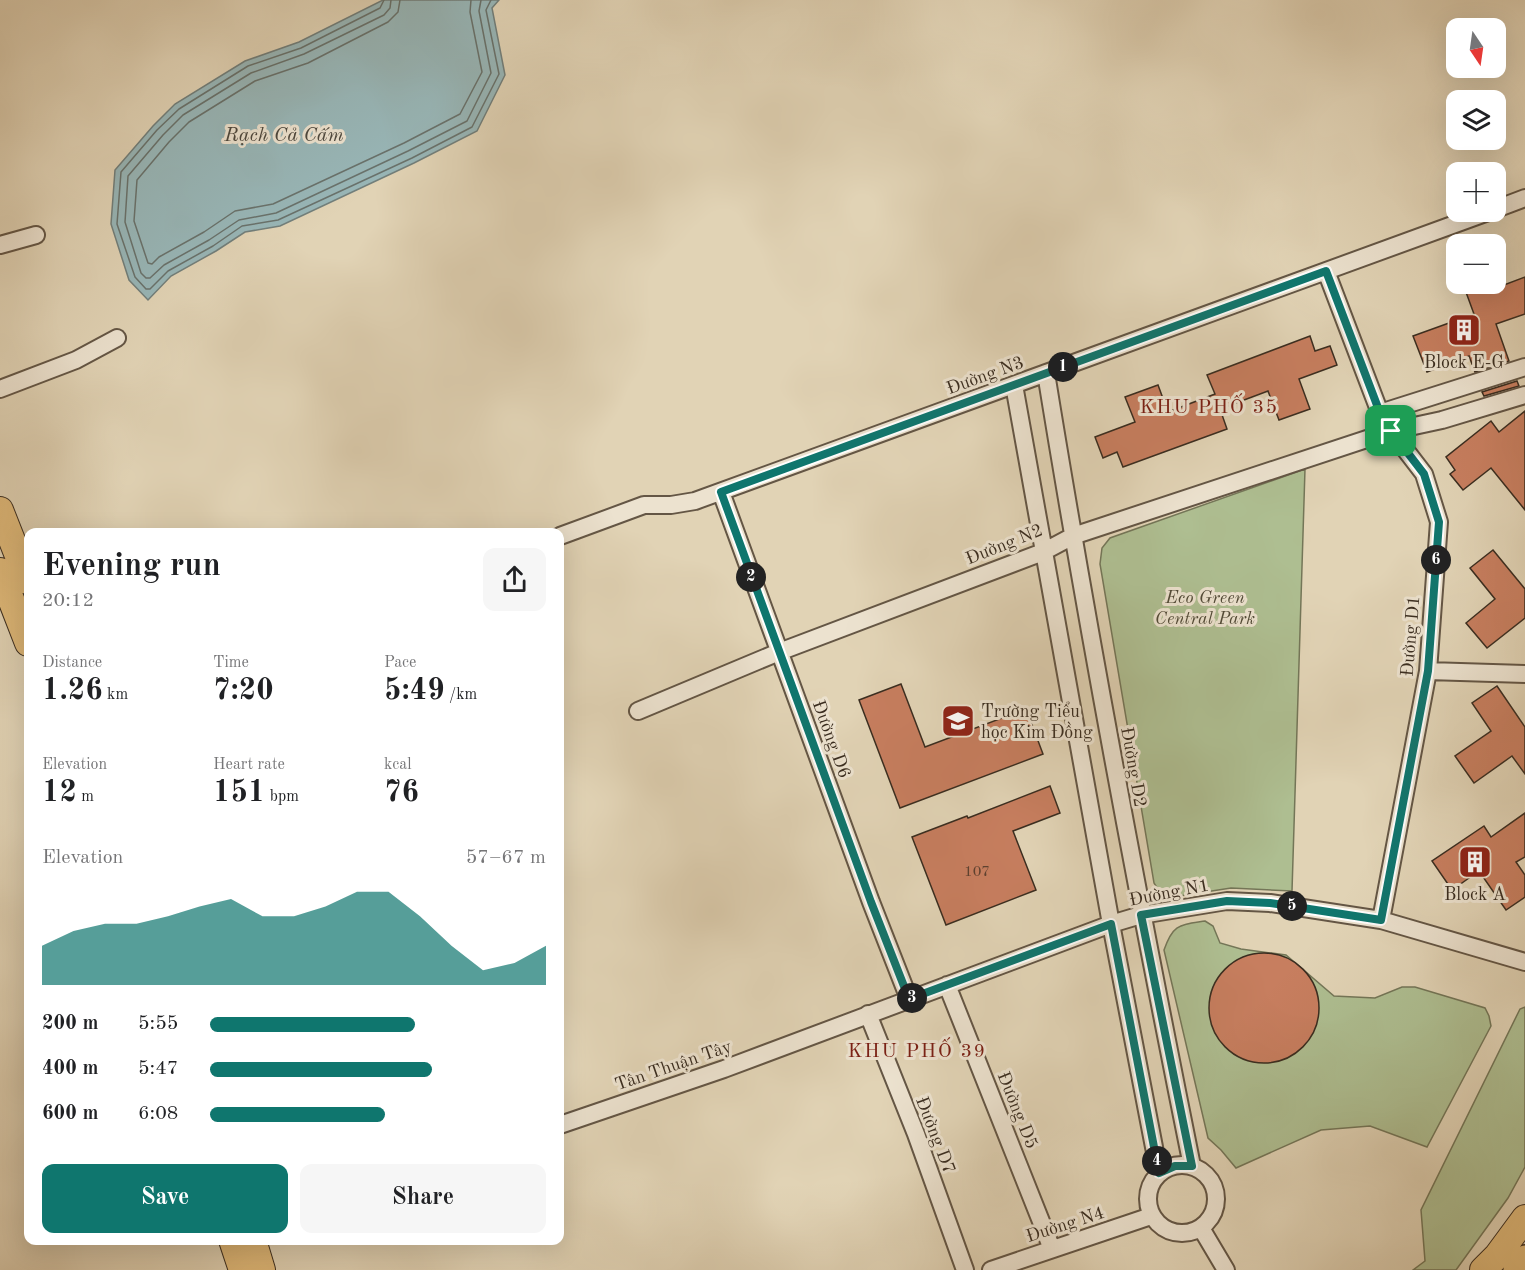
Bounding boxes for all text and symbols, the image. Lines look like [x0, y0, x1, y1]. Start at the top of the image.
north arrow [1446, 18, 1506, 78]
map controls [1446, 18, 1506, 294]
button: layers [1446, 90, 1506, 150]
water label: Rạch Cả Cấm [223, 126, 344, 146]
button: + [1446, 162, 1506, 222]
button: − [1446, 234, 1506, 294]
building icon: Block E-G [1446, 312, 1482, 348]
pin: 1 [1048, 352, 1078, 382]
street label: Đường N3 [944, 354, 1027, 398]
place label: Block E-G [1424, 354, 1504, 372]
text: 1 [1058, 359, 1068, 375]
district label: KHU PHỐ 35 [1139, 393, 1279, 418]
pin [1365, 405, 1416, 456]
icon: arrive [1374, 414, 1407, 447]
street label: Đường N2 [963, 521, 1045, 568]
pin: 6 [1421, 545, 1451, 575]
button: share [483, 548, 546, 611]
text: Evening run [42, 550, 221, 583]
text: 6 [1431, 552, 1441, 568]
pin: 2 [736, 562, 766, 592]
text: 2 [746, 569, 756, 585]
park label: Eco Green Central Park [1155, 589, 1255, 628]
text: 20:12 [42, 591, 94, 611]
street label: Đường D1 [1398, 595, 1424, 677]
text: Distance [42, 655, 102, 671]
text: Time [213, 655, 249, 671]
text: Pace [384, 655, 416, 671]
text: 1.26 [42, 676, 103, 706]
text: 7:20 [213, 676, 274, 706]
text: 5:49 [384, 676, 445, 706]
text: km [103, 687, 128, 703]
text: /km [445, 687, 477, 703]
street label: Đường D6 [809, 698, 853, 781]
place label: Trường Tiểu học Kim Đồng [981, 701, 1093, 742]
school or university icon: Trường Tiểu học Kim Đồng [940, 703, 976, 739]
street label: Đường D2 [1117, 726, 1149, 809]
text: Elevation [42, 757, 107, 773]
text: Heart rate [213, 757, 285, 773]
text: kcal [384, 757, 412, 773]
text: 12 [42, 778, 77, 808]
text: 151 [213, 778, 265, 808]
text: 76 [384, 778, 419, 808]
text: m [77, 789, 94, 805]
text: bpm [265, 789, 299, 805]
building icon: Block A [1457, 844, 1493, 880]
text: Elevation [42, 848, 123, 868]
text: 57–67 m [466, 848, 546, 868]
house number: 107 [964, 865, 990, 880]
street label: Đường N1 [1128, 876, 1211, 910]
place label: Block A [1444, 886, 1506, 904]
pin: 5 [1277, 891, 1307, 921]
text: 5 [1287, 898, 1297, 914]
pin: 3 [897, 983, 927, 1013]
text: 3 [907, 990, 917, 1006]
text: 200 m [42, 1014, 98, 1034]
text: 5:55 [138, 1014, 178, 1034]
street label: Tân Thuận Tây [613, 1037, 734, 1094]
district label: KHU PHỐ 39 [847, 1037, 987, 1062]
text: 400 m [42, 1059, 98, 1079]
text: 5:47 [138, 1059, 178, 1079]
street label: Đường D5 [993, 1069, 1041, 1151]
street label: Đường D7 [912, 1094, 958, 1177]
text: 600 m [42, 1104, 98, 1124]
text: 6:08 [138, 1104, 178, 1124]
pin: 4 [1142, 1146, 1172, 1176]
text: 4 [1152, 1153, 1162, 1169]
button: Save [42, 1164, 288, 1233]
button: Share [300, 1164, 546, 1233]
street label: Đường N4 [1024, 1204, 1107, 1246]

